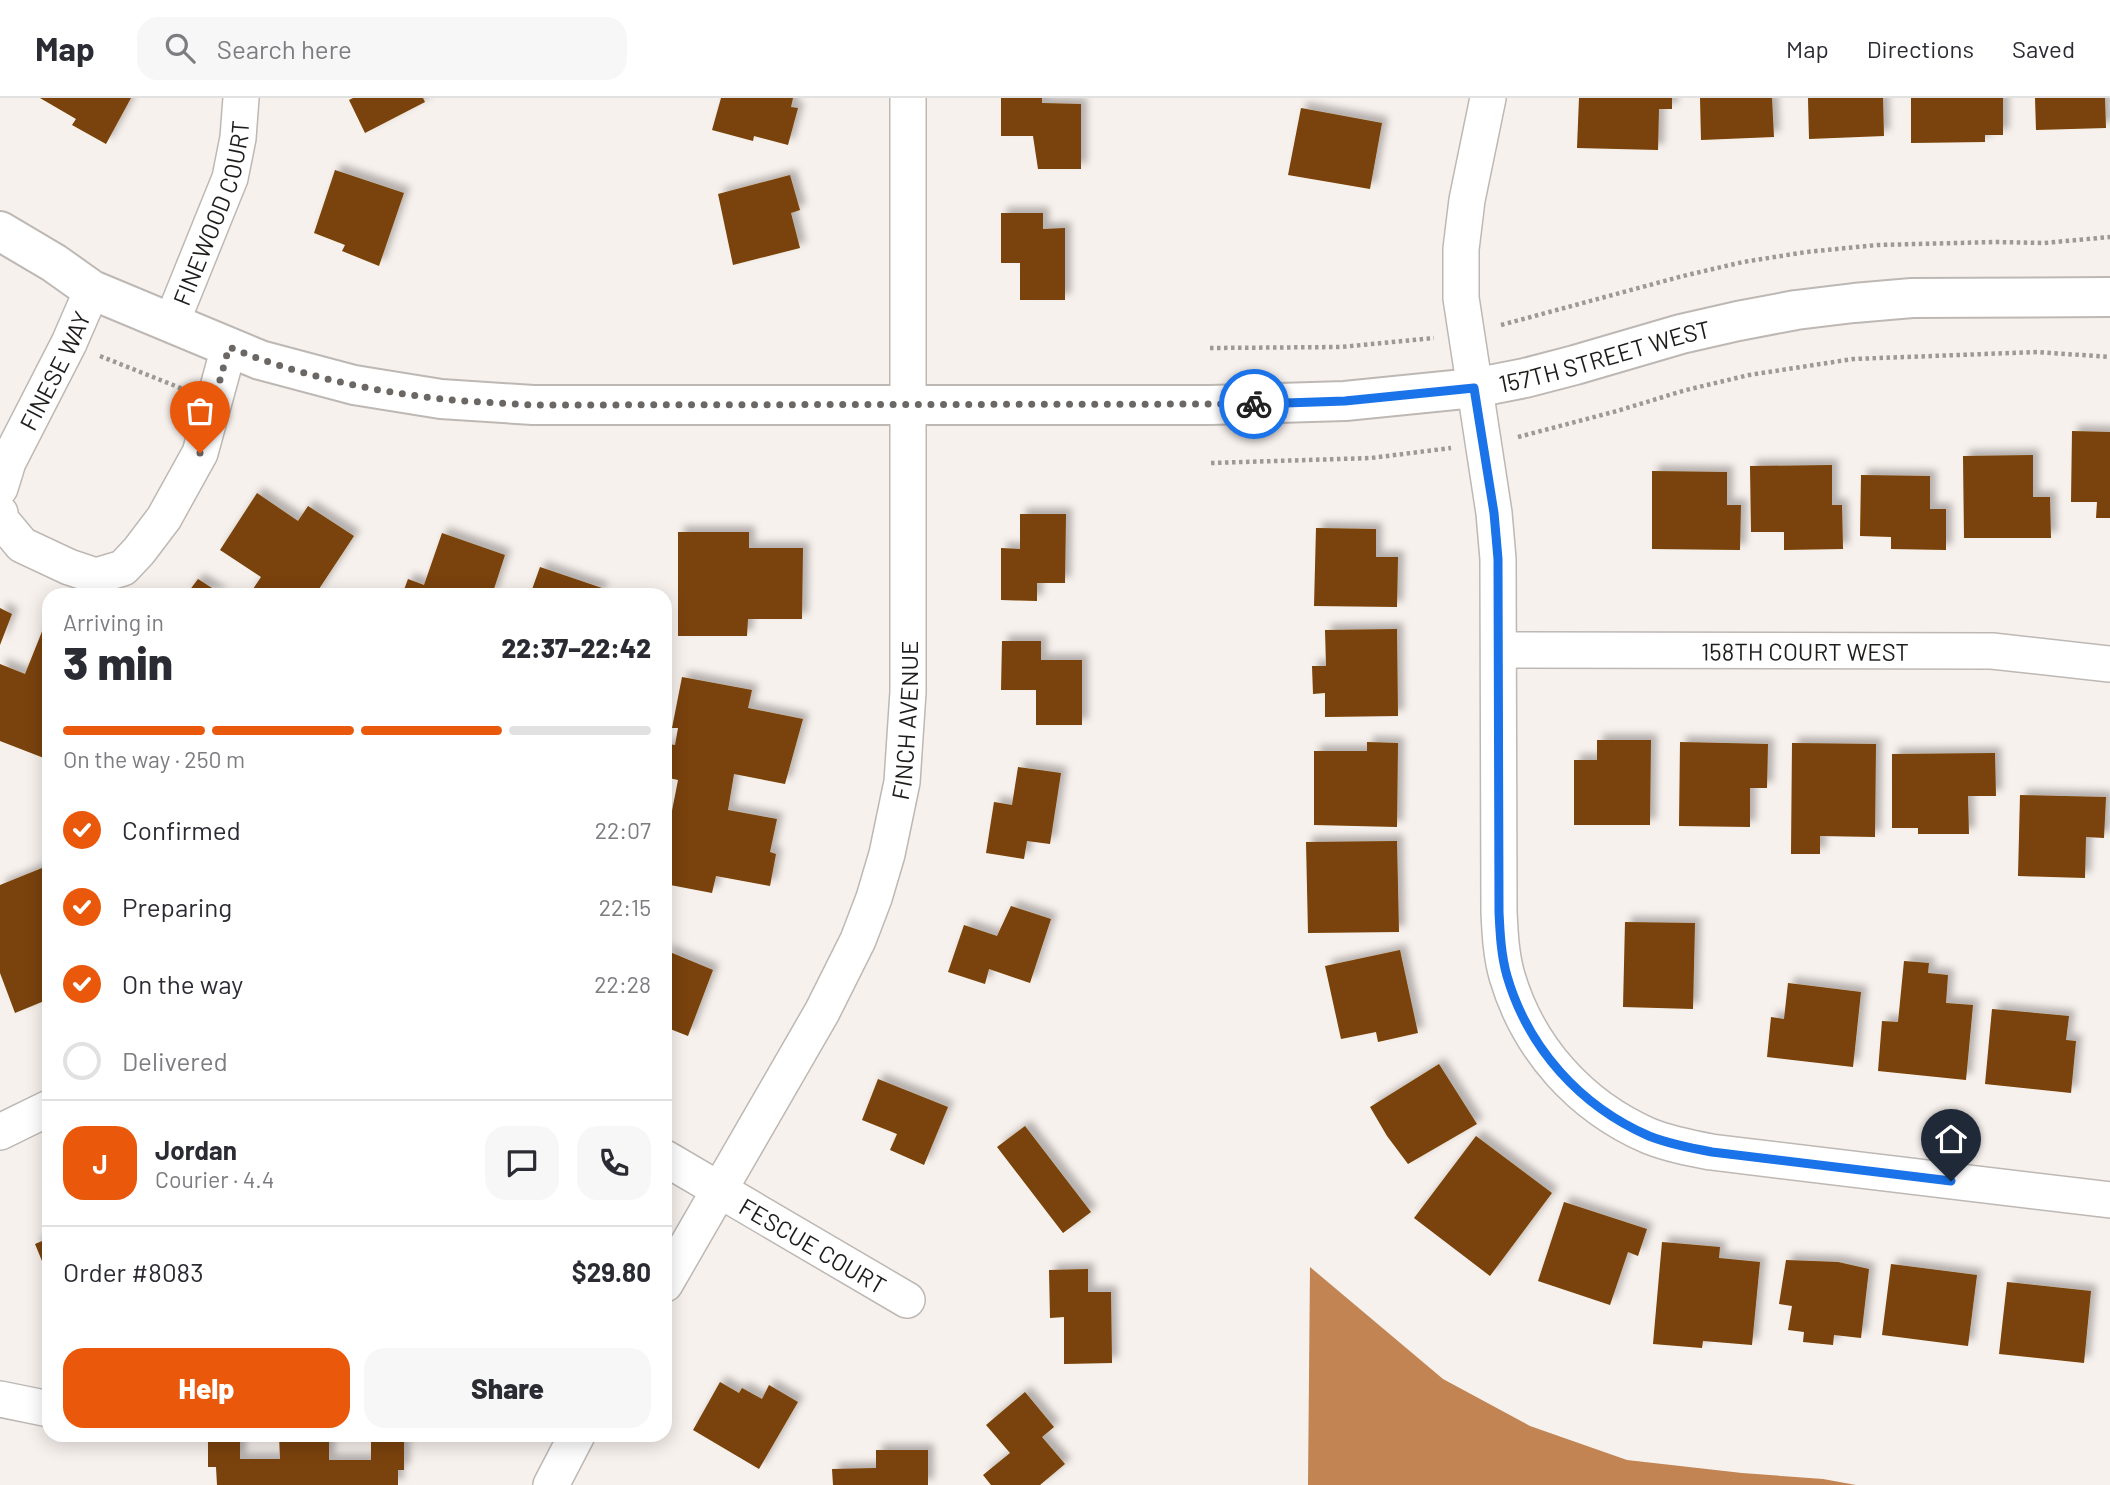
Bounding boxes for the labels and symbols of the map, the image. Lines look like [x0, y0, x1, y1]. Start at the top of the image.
street label: FINEWOOD COURT [166, 119, 254, 309]
street label: FINESE WAY [13, 306, 96, 435]
street label: 157TH STREET WEST [1496, 313, 1713, 397]
courier [1219, 369, 1289, 439]
pin [170, 381, 230, 453]
street label: 158TH COURT WEST [1701, 636, 1909, 665]
street label: FINCH AVENUE [884, 640, 923, 802]
pin [1921, 1109, 1981, 1181]
street label: FESCUE COURT [735, 1191, 892, 1299]

